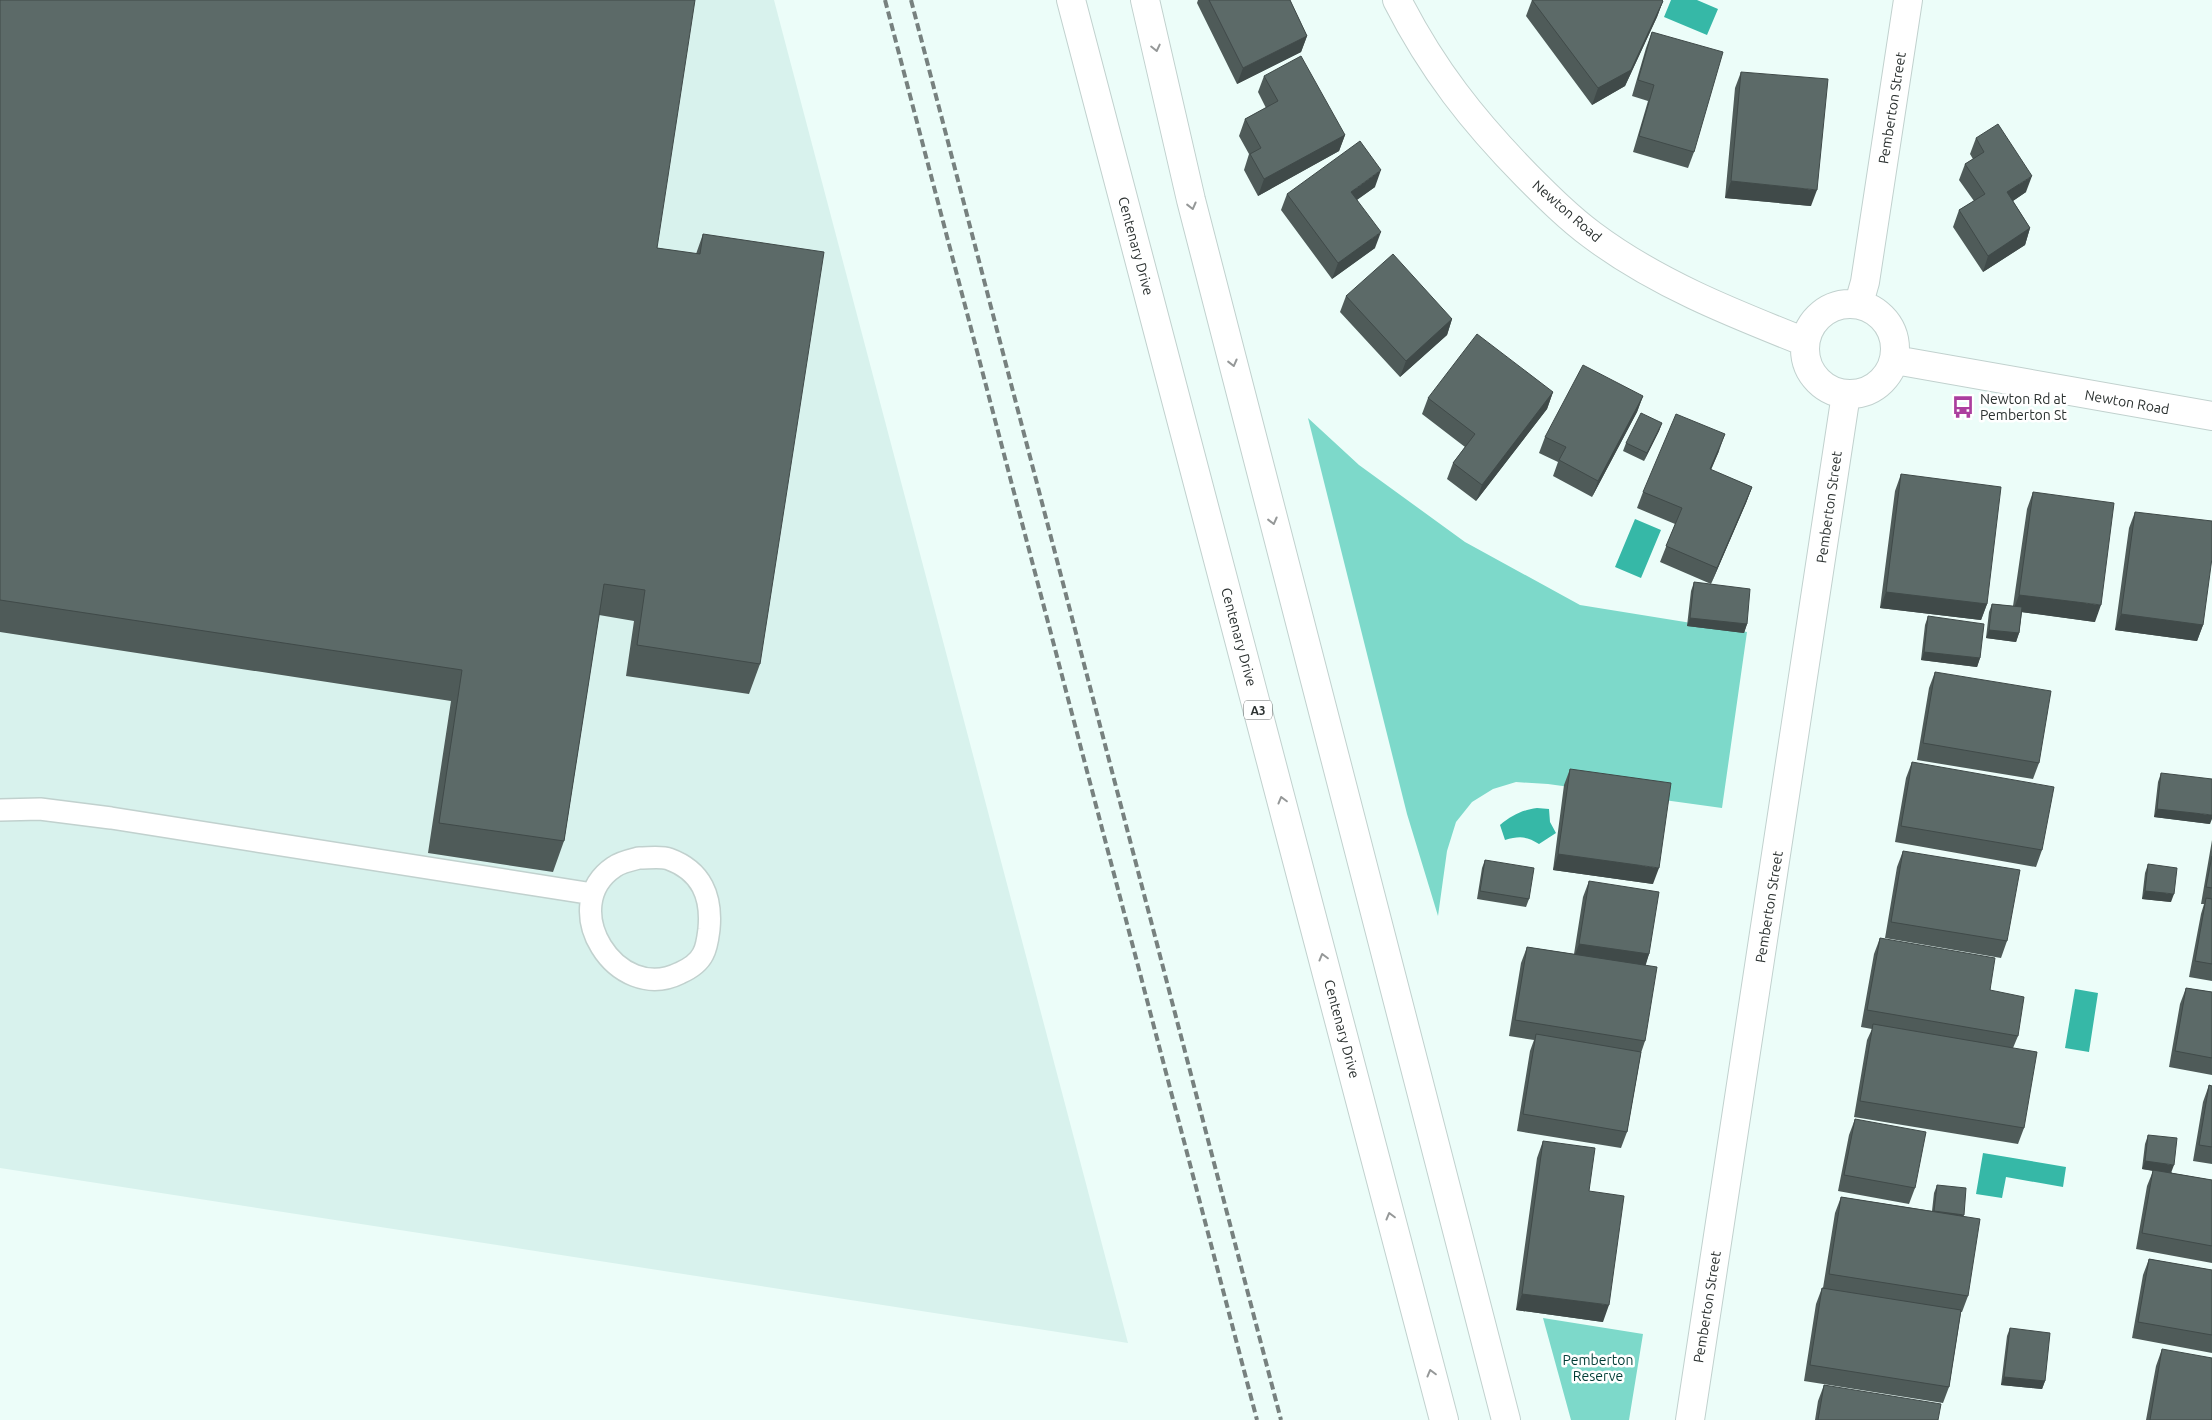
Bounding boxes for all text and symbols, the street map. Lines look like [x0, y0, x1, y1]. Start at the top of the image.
one-way arrow [1150, 43, 1161, 52]
street label: Pemberton Street [1875, 50, 1909, 165]
street label: Newton Road [1529, 177, 1605, 245]
street label: Centenary Drive [1115, 195, 1157, 297]
one-way arrow [1187, 201, 1197, 209]
one-way arrow [1227, 359, 1238, 368]
street label: Newton Road [2083, 387, 2171, 417]
place label: Newton Rd at Pemberton St [1980, 391, 2067, 423]
bus stop icon: Newton Rd at Pemberton St [1950, 394, 1976, 420]
street label: Pemberton Street [1813, 449, 1845, 564]
one-way arrow [1268, 516, 1278, 524]
street label: Centenary Drive [1218, 586, 1260, 688]
road number: A3 [1244, 700, 1272, 720]
one-way arrow [1277, 796, 1287, 804]
street label: Pemberton Street [1752, 849, 1786, 964]
one-way arrow [1318, 952, 1329, 961]
street label: Centenary Drive [1321, 978, 1363, 1080]
one-way arrow [1386, 1212, 1396, 1220]
street label: Pemberton Street [1690, 1249, 1724, 1364]
park label: Pemberton Reserve [1563, 1352, 1633, 1384]
one-way arrow [1427, 1369, 1437, 1377]

